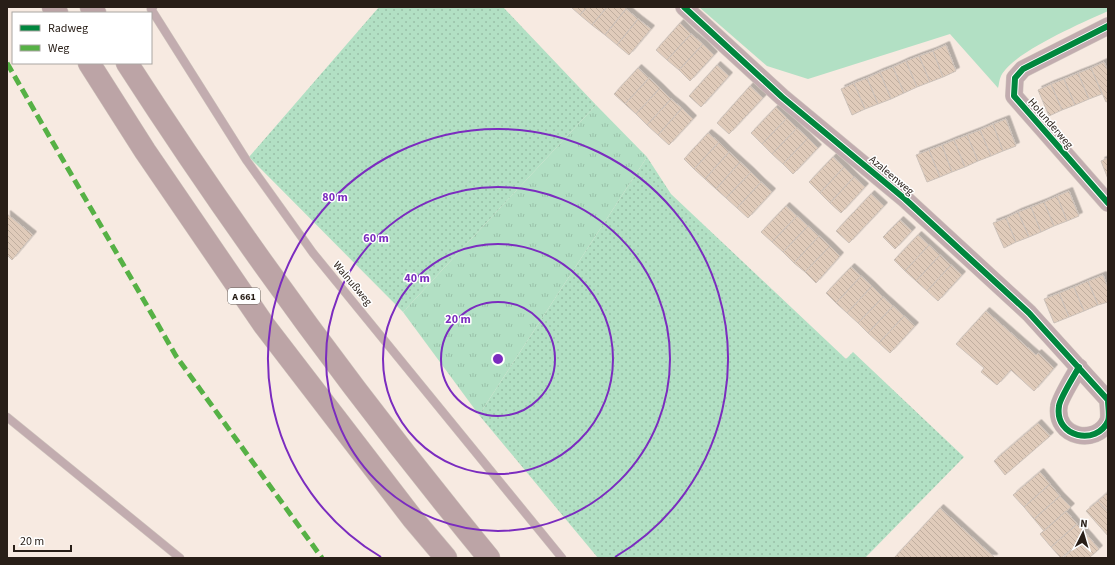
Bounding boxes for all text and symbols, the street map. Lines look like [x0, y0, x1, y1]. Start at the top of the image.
legend [12, 12, 152, 64]
text: Radweg [48, 20, 88, 37]
text: Weg [48, 40, 69, 57]
street label: Holunderweg [1025, 95, 1077, 152]
street label: Azaleenweg [866, 152, 918, 199]
text: 80 m [322, 189, 348, 206]
text: 60 m [363, 230, 389, 247]
street label: Walnußweg [330, 258, 376, 309]
text: 40 m [404, 270, 430, 287]
road number: A 661 [228, 288, 260, 304]
text: 20 m [445, 311, 471, 328]
centre of rings [491, 352, 505, 366]
north arrow [1063, 513, 1103, 553]
text: N [1080, 516, 1088, 531]
scale bar [14, 527, 71, 553]
text: 20 m [20, 533, 44, 550]

